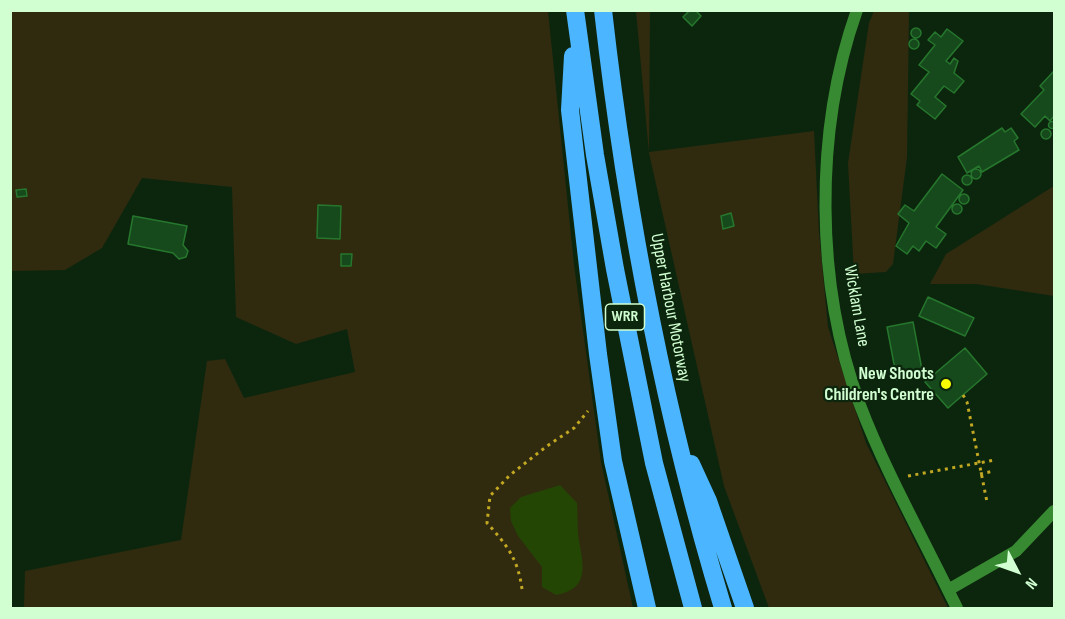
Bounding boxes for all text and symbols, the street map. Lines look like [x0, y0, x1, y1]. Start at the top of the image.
street label: Upper Harbour Motorway [645, 232, 695, 384]
street label: Wicklam Lane [838, 264, 874, 348]
road number: WRR [606, 304, 644, 330]
place label: New Shoots Children's Centre [824, 363, 934, 406]
marker: New Shoots Children's Centre [939, 377, 953, 391]
north arrow [987, 541, 1047, 601]
text: N [1021, 574, 1041, 593]

